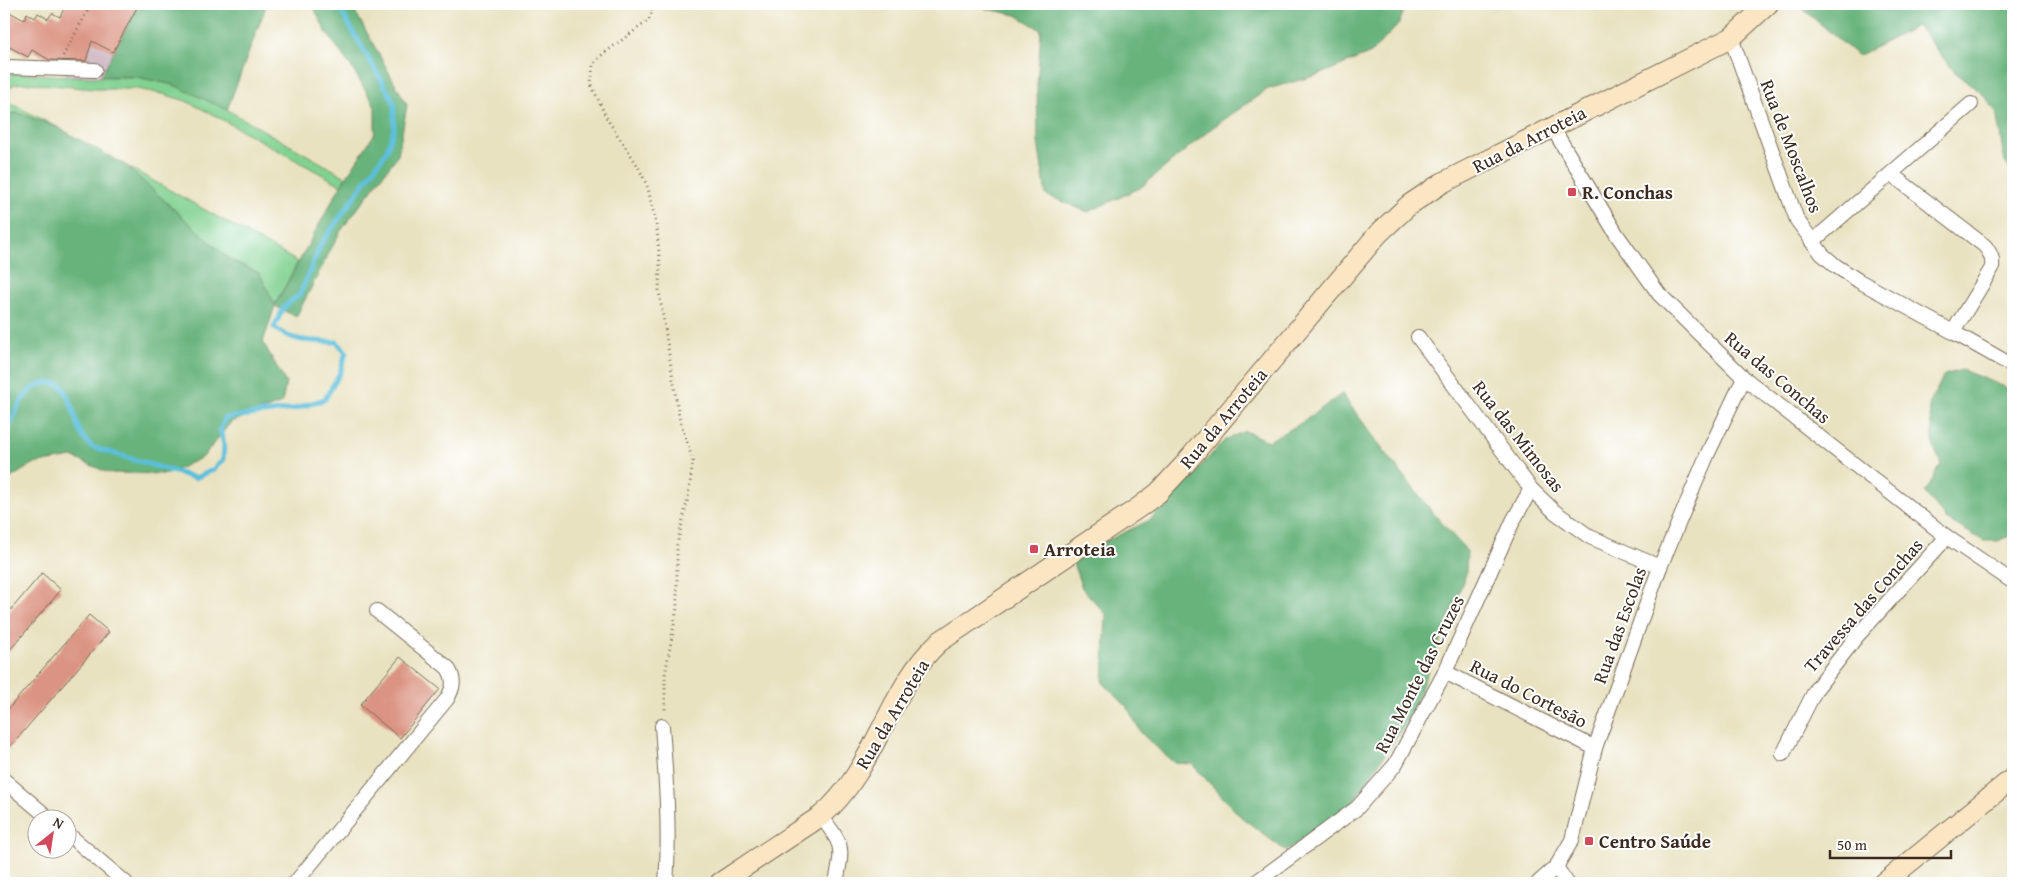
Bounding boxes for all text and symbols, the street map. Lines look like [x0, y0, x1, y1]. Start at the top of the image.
street label: Rua de Moscalhos [1754, 75, 1830, 217]
street label: Rua da Arroteia [1467, 98, 1591, 180]
place label: R. Conchas [1582, 178, 1673, 206]
marker: R. Conchas [1566, 186, 1578, 198]
street label: Rua das Conchas [1719, 324, 1837, 430]
street label: Rua da Arroteia [1172, 361, 1274, 475]
street label: Rua das Mimosas [1466, 374, 1572, 498]
street label: Travessa das Conchas [1797, 532, 1929, 678]
place label: Arroteia [1044, 535, 1116, 563]
marker: Arroteia [1028, 543, 1040, 555]
street label: Rua das Escolas [1585, 563, 1653, 687]
street label: Rua Monte das Cruzes [1367, 590, 1471, 758]
street label: Rua do Cortesão [1466, 651, 1592, 735]
street label: Rua da Arroteia [848, 654, 936, 774]
north arrow [28, 810, 78, 860]
text: N [49, 812, 68, 834]
place label: Centro Saúde [1599, 827, 1711, 855]
scale bar [1830, 827, 1951, 859]
text: 50 m [1837, 834, 1868, 855]
marker: Centro Saúde [1583, 835, 1595, 847]

